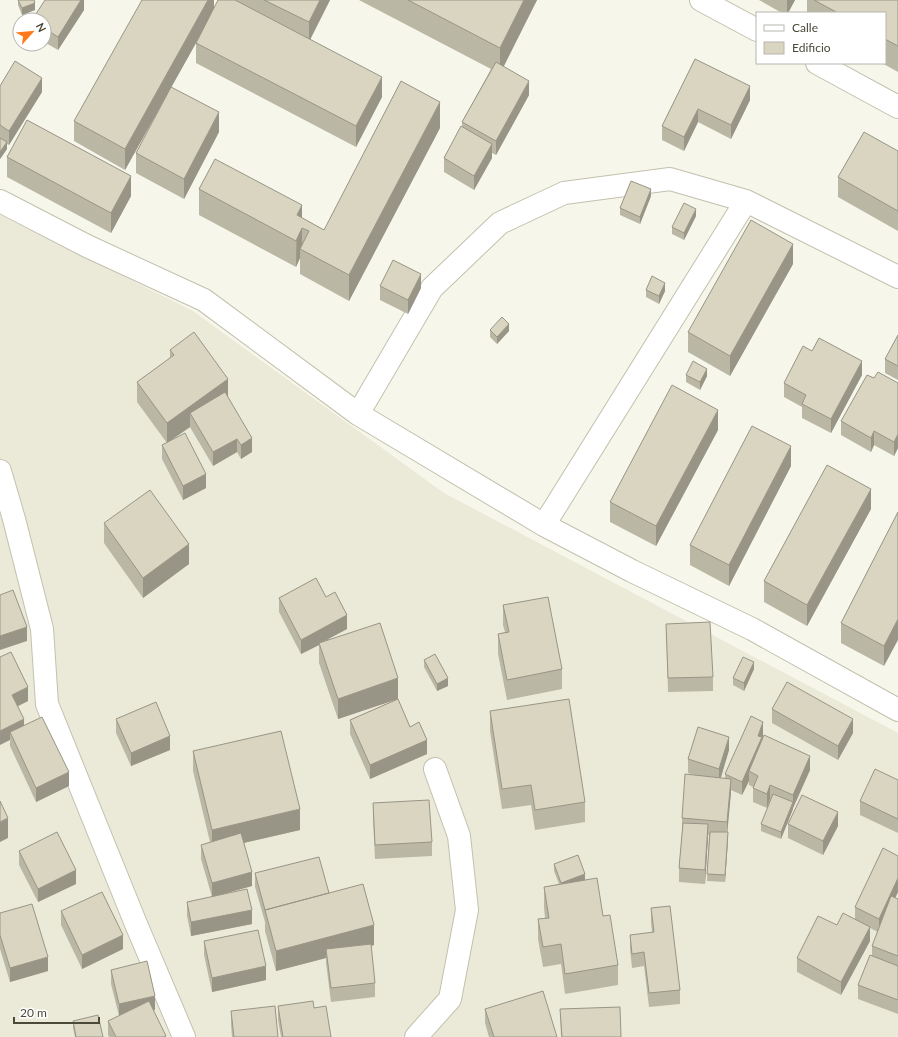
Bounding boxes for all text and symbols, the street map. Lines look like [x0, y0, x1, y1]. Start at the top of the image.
north arrow [12, 12, 52, 52]
legend [756, 12, 886, 64]
text: Calle [792, 20, 818, 35]
text: N [34, 21, 49, 34]
text: Edificio [792, 40, 831, 55]
scale bar [14, 999, 99, 1025]
text: 20 m [20, 1005, 47, 1020]

